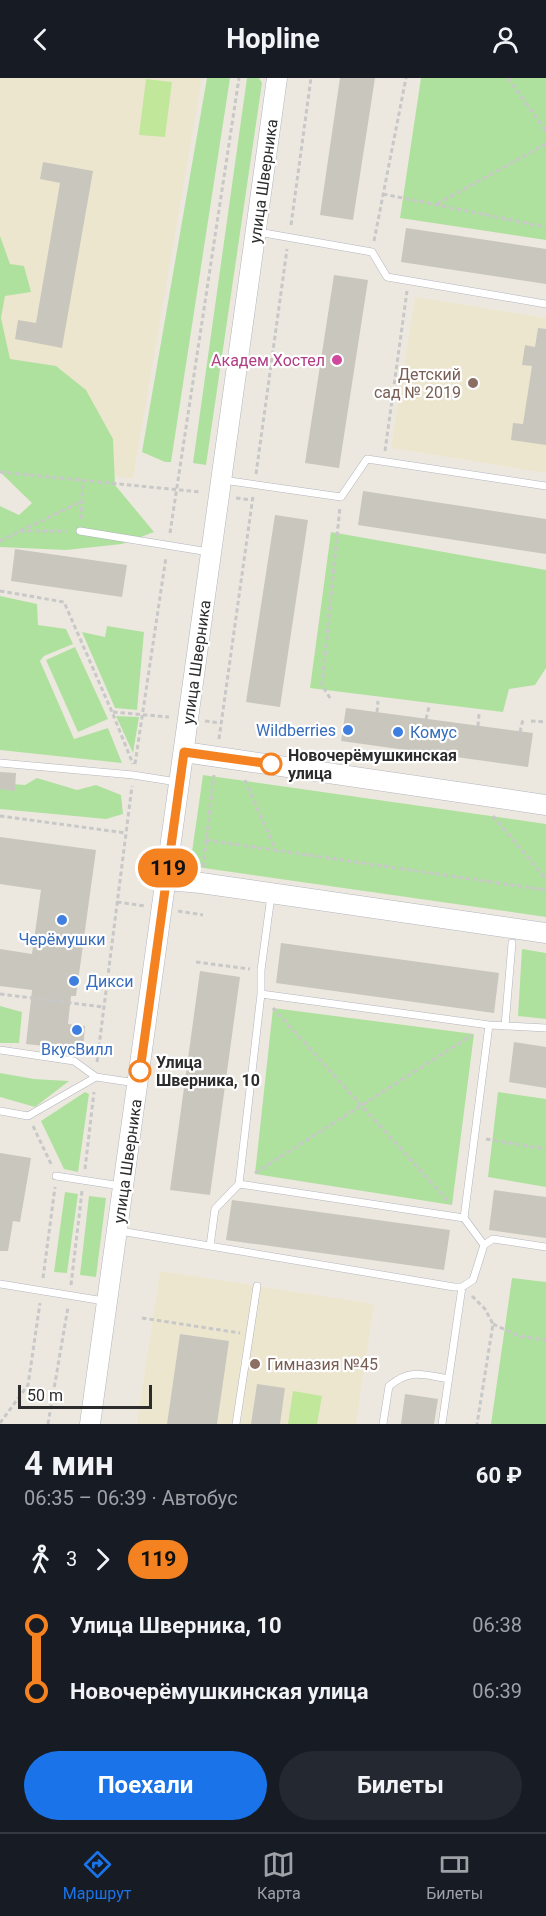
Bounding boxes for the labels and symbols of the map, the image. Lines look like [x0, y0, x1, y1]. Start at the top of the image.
street label: улица Шверника [245, 118, 282, 244]
place label: Академ Хостел [211, 351, 325, 370]
marker: Академ Хостел [330, 353, 344, 367]
place label: Детский сад № 2019 [374, 365, 461, 402]
marker: Детский сад № 2019 [466, 376, 480, 390]
street label: улица Шверника [178, 599, 215, 725]
place label: Wildberries [256, 721, 336, 740]
marker: Wildberries [341, 723, 355, 737]
place label: Комус [410, 723, 457, 742]
marker: Комус [391, 725, 405, 739]
place label: Новочерёмушкинская улица [288, 746, 457, 783]
marker: Новочерёмушкинская улица [260, 753, 282, 775]
line badge: 119 [134, 848, 202, 888]
marker: Черёмушки [55, 913, 69, 927]
place label: Черёмушки [18, 930, 106, 949]
place label: Дикси [86, 972, 133, 991]
marker: Дикси [67, 974, 81, 988]
marker: ВкусВилл [70, 1023, 84, 1037]
place label: ВкусВилл [41, 1040, 113, 1059]
place label: Улица Шверника, 10 [156, 1053, 260, 1090]
marker: Улица Шверника, 10 [129, 1060, 151, 1082]
street label: улица Шверника [109, 1098, 146, 1224]
place label: Гимназия №45 [267, 1355, 378, 1374]
marker: Гимназия №45 [248, 1357, 262, 1371]
scale bar [18, 1382, 152, 1410]

